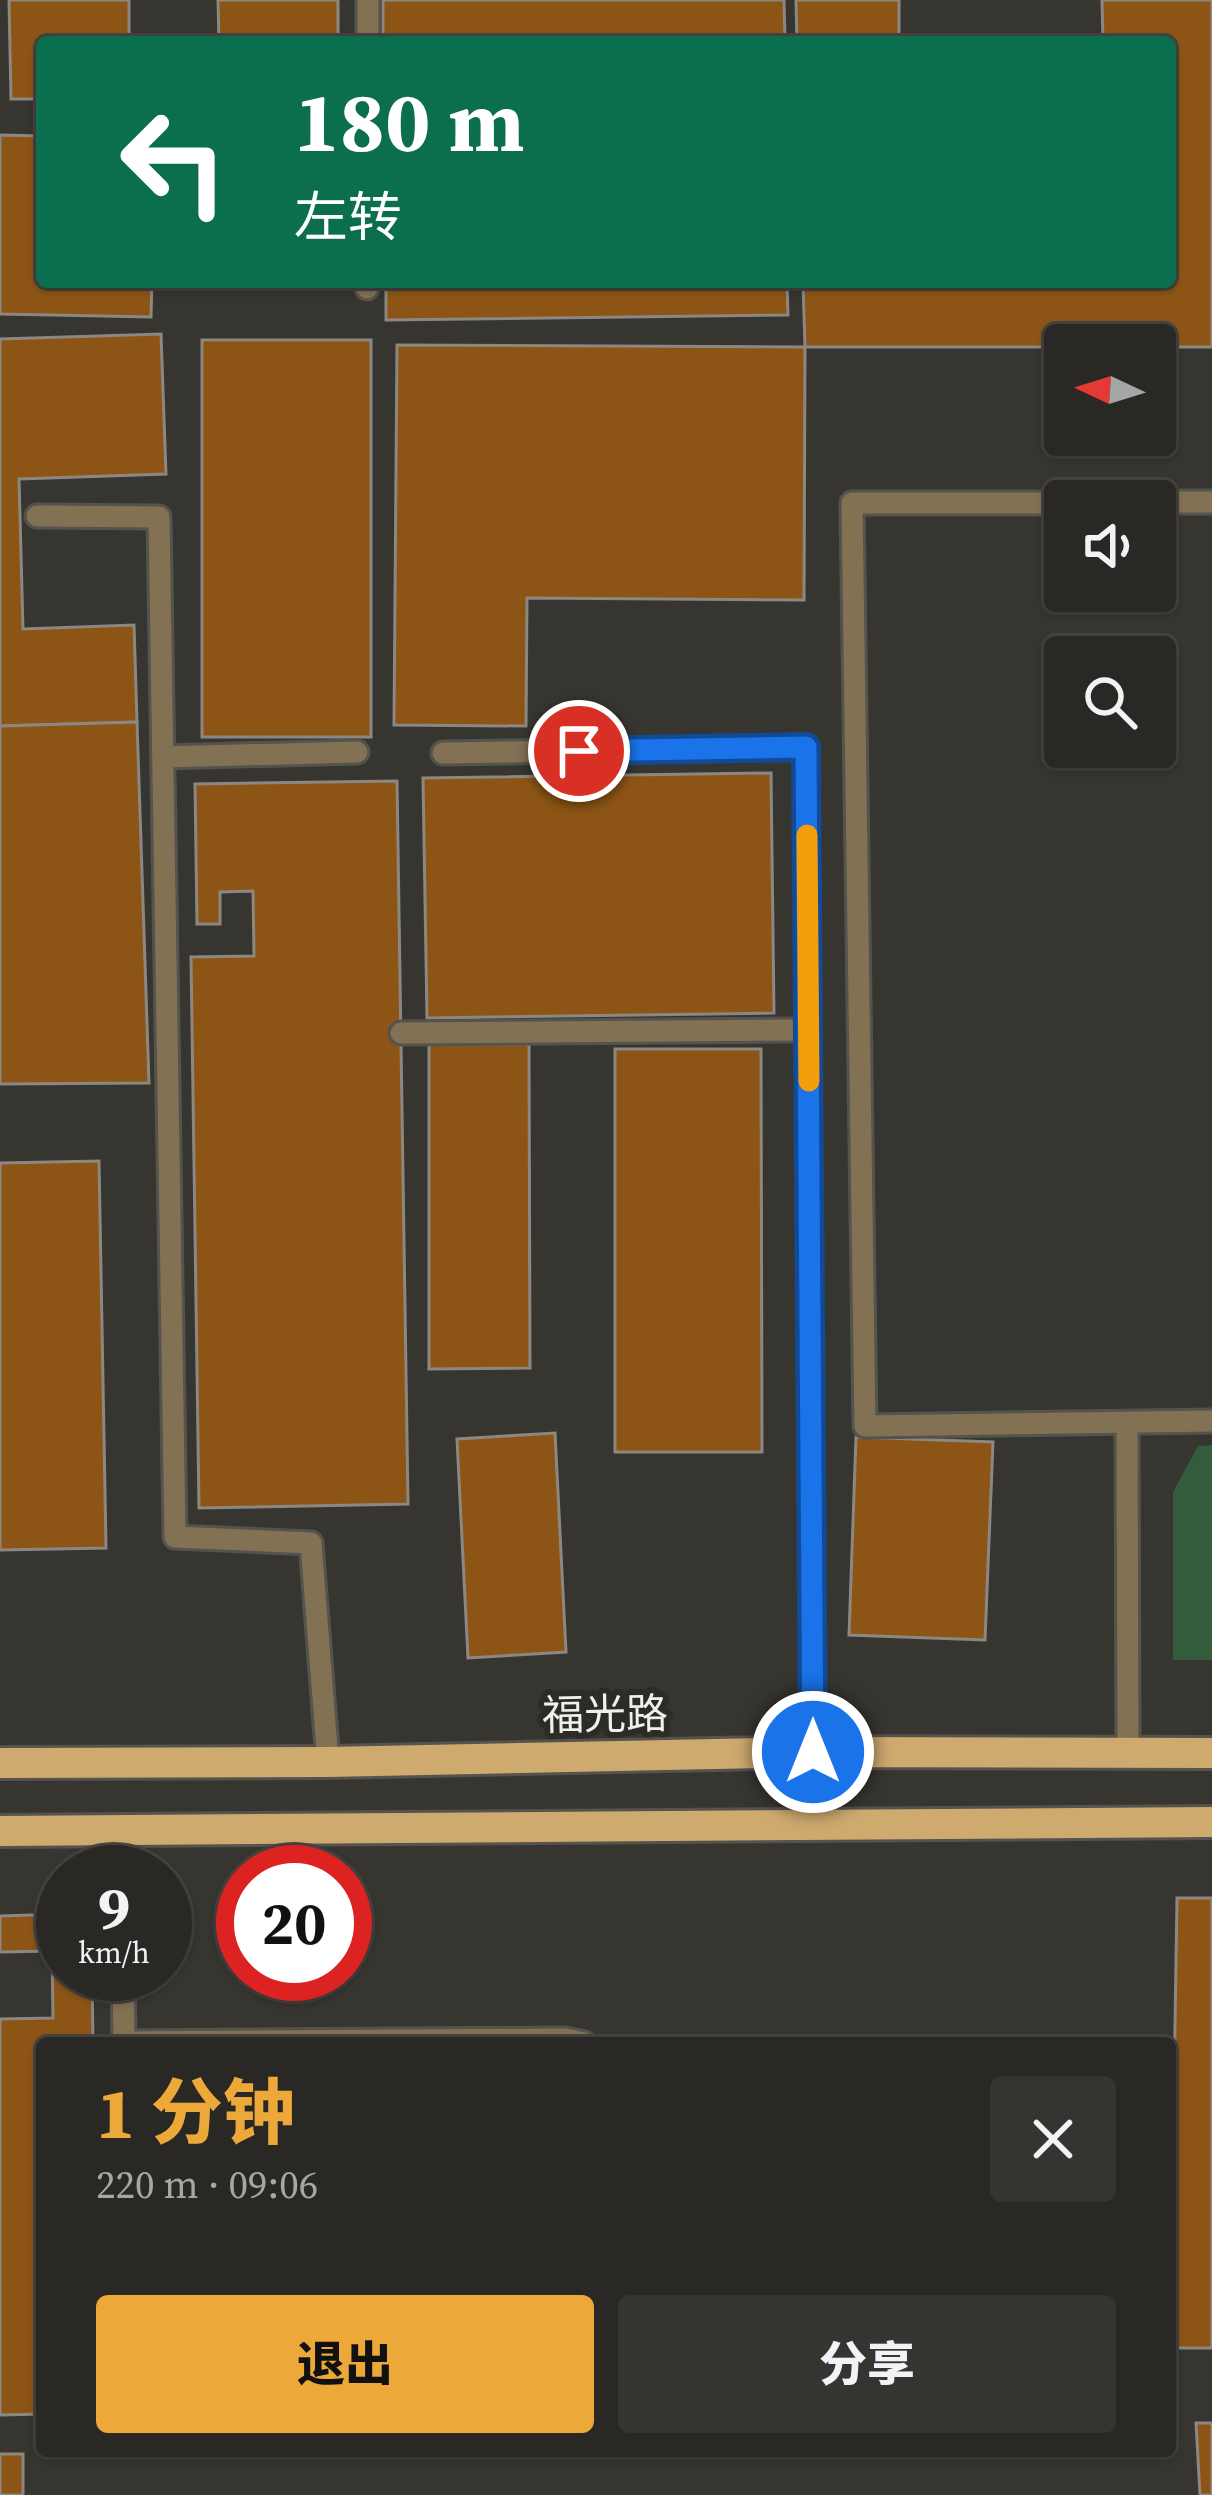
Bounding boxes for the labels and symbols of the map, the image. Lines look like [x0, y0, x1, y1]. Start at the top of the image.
north arrow [1044, 324, 1176, 456]
pin [528, 700, 630, 802]
street label: 福光路 [541, 1684, 669, 1744]
position arrow [750, 1689, 876, 1815]
speed limit sign: 20 [216, 1845, 372, 2001]

